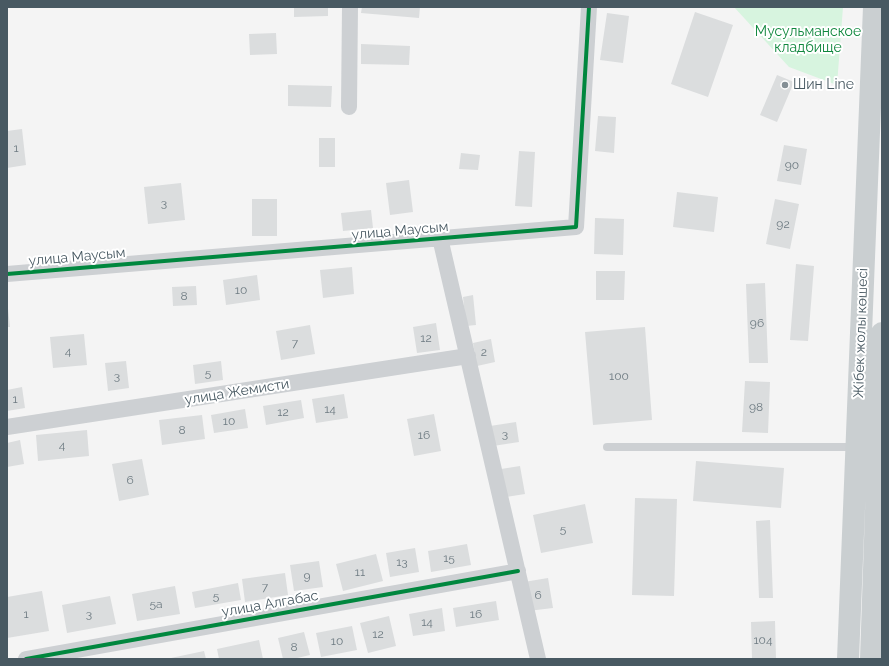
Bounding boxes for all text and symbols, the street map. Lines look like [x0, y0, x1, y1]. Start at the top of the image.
park label: Мусульманское кладбище [755, 24, 861, 56]
place label: Шин Line [793, 77, 854, 93]
marker: Шин Line [780, 80, 790, 90]
house number: 1 [13, 141, 19, 155]
house number: 90 [785, 158, 799, 172]
house number: 3 [161, 196, 167, 210]
house number: 92 [776, 217, 790, 231]
street label: улица Маусым [351, 218, 449, 244]
street label: улица Маусым [28, 244, 126, 270]
street label: Жібек жолы көшесі [850, 268, 872, 398]
house number: 10 [235, 283, 247, 297]
house number: 8 [180, 289, 188, 303]
house number: 96 [750, 316, 764, 330]
house number: 12 [420, 331, 432, 345]
house number: 7 [292, 336, 298, 350]
house number: 4 [65, 344, 71, 358]
house number: 2 [481, 345, 487, 359]
house number: 5 [205, 366, 211, 380]
house number: 3 [114, 369, 120, 383]
house number: 100 [609, 369, 629, 383]
street label: улица Жемисти [184, 375, 290, 409]
house number: 1 [12, 392, 18, 406]
house number: 98 [749, 400, 763, 414]
house number: 14 [324, 402, 336, 416]
house number: 12 [277, 405, 289, 419]
house number: 10 [223, 414, 235, 428]
house number: 8 [178, 423, 186, 437]
house number: 3 [502, 427, 508, 441]
house number: 16 [418, 428, 430, 442]
house number: 4 [59, 438, 65, 452]
house number: 6 [126, 473, 134, 487]
house number: 5 [560, 522, 566, 536]
house number: 15 [443, 551, 455, 565]
house number: 13 [396, 555, 408, 569]
house number: 11 [355, 565, 365, 579]
house number: 9 [303, 569, 311, 583]
house number: 7 [262, 580, 268, 594]
street label: улица Алгабас [220, 587, 320, 621]
house number: 6 [534, 588, 542, 602]
house number: 5 [213, 589, 219, 603]
house number: 5а [149, 597, 163, 611]
house number: 1 [23, 607, 29, 621]
house number: 3 [86, 607, 92, 621]
house number: 16 [470, 607, 482, 621]
house number: 14 [421, 615, 433, 629]
house number: 12 [372, 627, 384, 641]
house number: 104 [753, 633, 773, 647]
house number: 10 [331, 634, 343, 648]
house number: 8 [290, 640, 298, 654]

